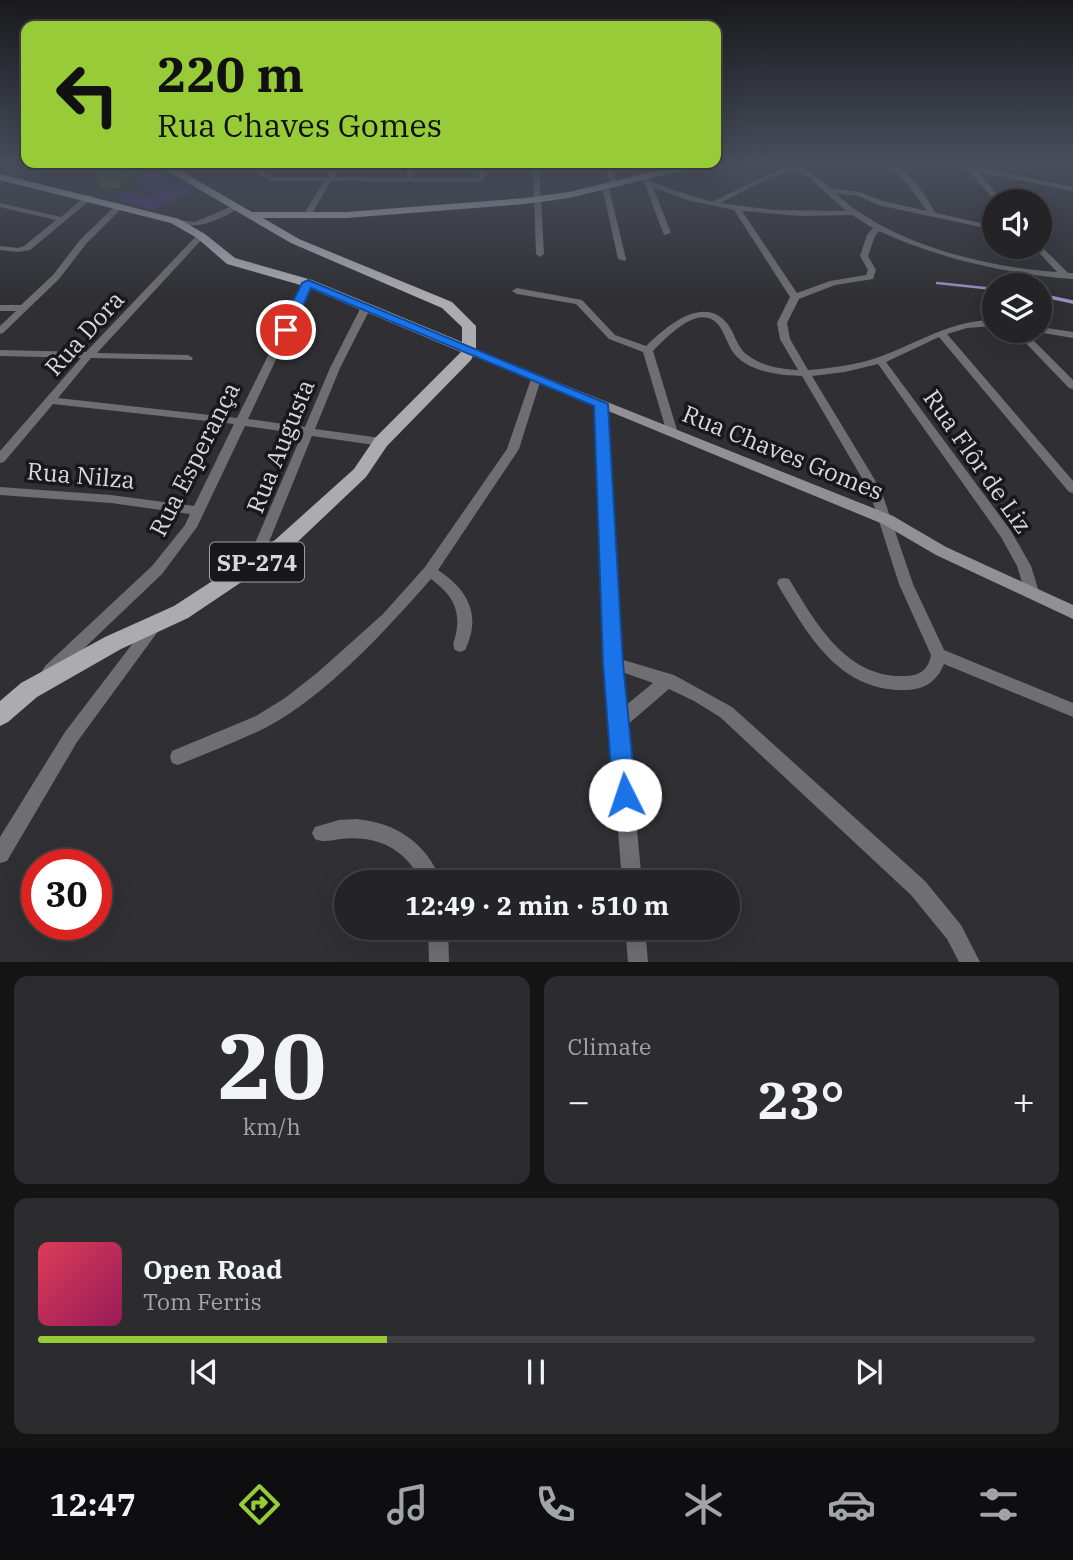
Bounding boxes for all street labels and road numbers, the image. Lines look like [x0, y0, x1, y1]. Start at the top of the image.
street label: Rua Dora [37, 284, 131, 382]
street label: Rua Augusta [239, 374, 321, 518]
street label: Rua Esperança [141, 376, 247, 542]
street label: Rua Flôr de Liz [917, 383, 1039, 539]
street label: Rua Chaves Gomes [678, 397, 888, 507]
street label: Rua Nilza [26, 454, 136, 496]
road number: SP-274 [210, 542, 304, 582]

